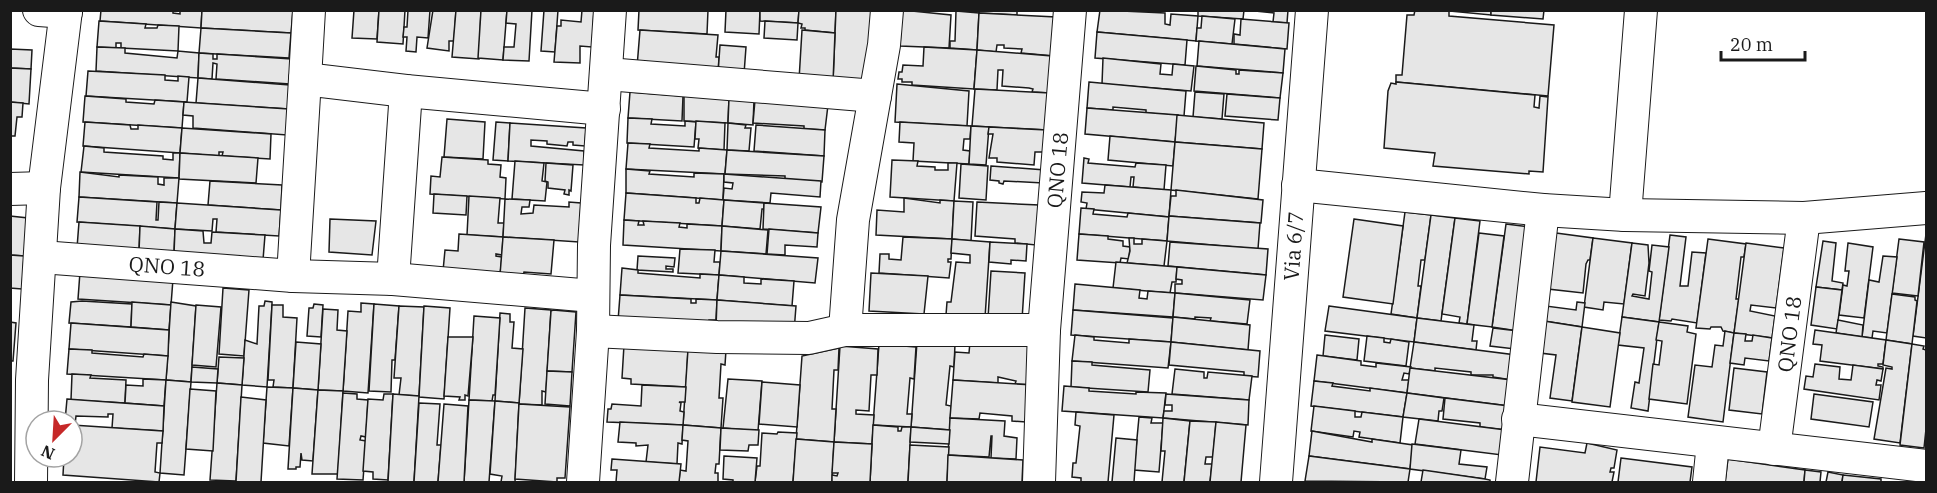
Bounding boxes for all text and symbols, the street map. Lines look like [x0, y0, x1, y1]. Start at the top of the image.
scale bar [1721, 24, 1805, 62]
text: 20 m [1730, 33, 1773, 56]
street label: QNO 18 [1040, 131, 1074, 209]
street label: Via 6/7 [1277, 210, 1309, 282]
street label: QNO 18 [128, 249, 206, 283]
street label: QNO 18 [1770, 294, 1808, 374]
north arrow [24, 409, 84, 469]
text: N [38, 441, 58, 464]

